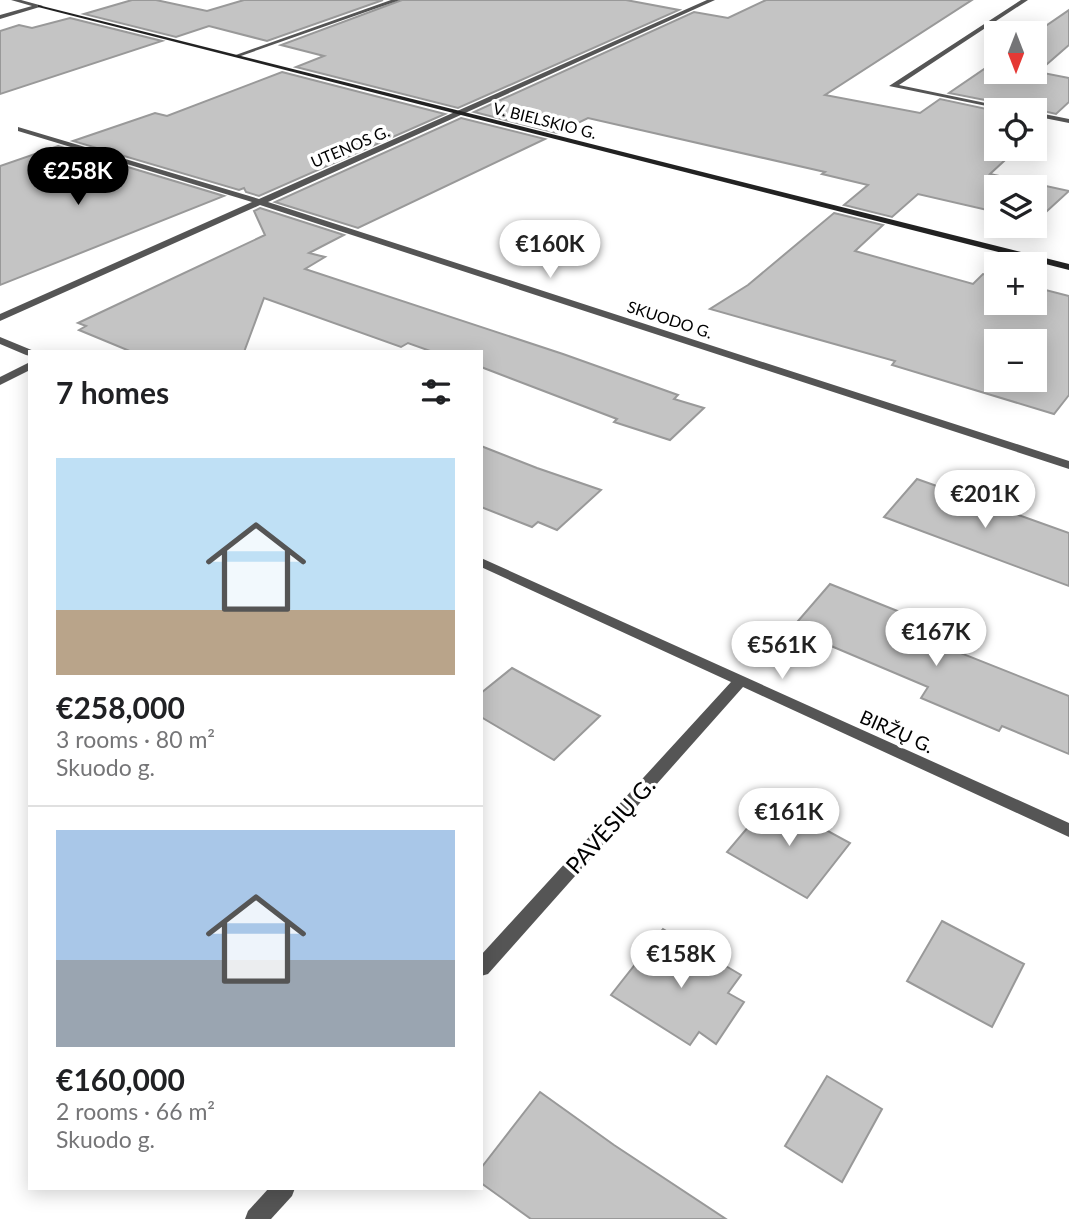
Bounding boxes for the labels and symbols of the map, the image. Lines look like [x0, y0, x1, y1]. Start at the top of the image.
north arrow [984, 21, 1046, 84]
street label: V. BIELSKIO G. [491, 98, 599, 142]
street label: UTENOS G. [308, 121, 392, 171]
pin: €258K [29, 148, 127, 207]
pin: €160K [501, 220, 599, 280]
street label: SKUODO G. [625, 296, 715, 342]
pin: €201K [936, 470, 1034, 530]
pin: €167K [887, 608, 985, 668]
pin: €561K [733, 622, 831, 681]
street label: BIRŽŲ G. [857, 705, 937, 757]
street label: PAVĖSIŲ G. [560, 771, 660, 879]
pin: €161K [740, 788, 838, 848]
pin: €158K [632, 930, 730, 990]

